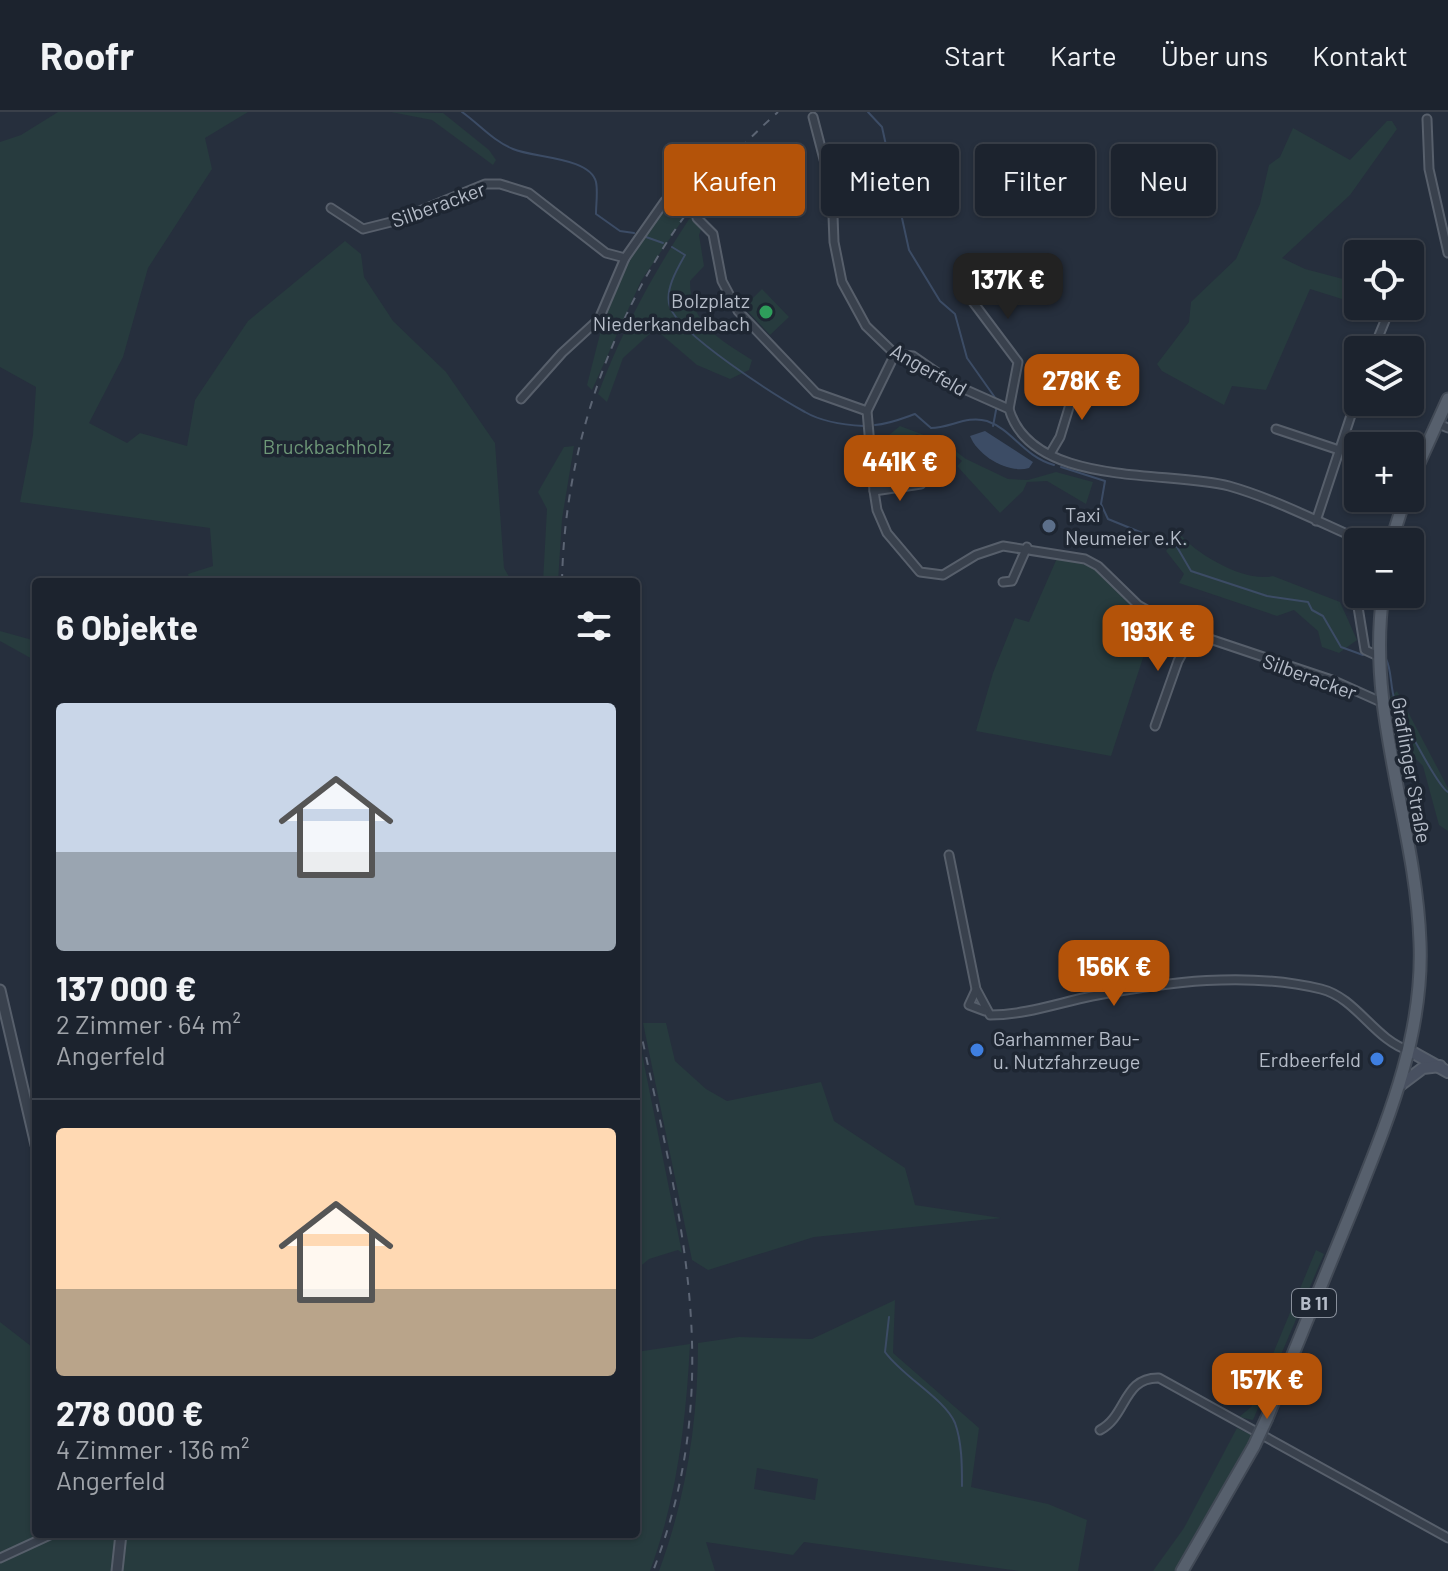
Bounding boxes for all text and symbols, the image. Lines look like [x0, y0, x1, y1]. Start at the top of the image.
text: Roofr [40, 32, 134, 78]
text: Start [944, 38, 1006, 72]
text: Karte [1050, 38, 1117, 72]
text: Über uns [1161, 38, 1268, 72]
text: Kontakt [1312, 38, 1408, 72]
chip: Kaufen [664, 144, 805, 216]
chip: Mieten [821, 144, 959, 216]
chip: Filter [975, 144, 1095, 216]
chip: Neu [1111, 144, 1216, 216]
street label: Silberacker [388, 176, 488, 232]
map controls [1344, 240, 1424, 608]
button: locate [1344, 240, 1424, 320]
pin: 137K € [943, 253, 1073, 321]
text: 137K € [971, 263, 1045, 294]
place label: Bolzplatz Niederkandelbach [593, 288, 750, 335]
marker: Bolzplatz Niederkandelbach [757, 303, 775, 321]
button: layers [1344, 336, 1424, 416]
street label: Angerfeld [887, 338, 971, 400]
pin: 278K € [1017, 354, 1147, 422]
text: 278K € [1042, 364, 1122, 395]
button: + [1344, 432, 1424, 512]
park label: Bruckbachholz [263, 434, 391, 458]
pin: 441K € [835, 435, 965, 503]
text: 441K € [862, 445, 938, 476]
place label: Taxi Neumeier e.K. [1065, 502, 1188, 549]
marker: Taxi Neumeier e.K. [1040, 517, 1058, 535]
button: − [1344, 528, 1424, 608]
icon: filters [572, 604, 616, 648]
pin: 193K € [1093, 605, 1223, 673]
text: 6 Objekte [56, 606, 198, 647]
text: 193K € [1120, 615, 1196, 646]
street label: Silberacker [1260, 648, 1360, 704]
street label: Graflinger Straße [1387, 695, 1437, 845]
icon: home [264, 755, 408, 899]
pin: 156K € [1049, 940, 1179, 1008]
text: 156K € [1076, 950, 1152, 981]
text: 137 000 € [56, 967, 197, 1008]
text: 2 Zimmer · 64 m² [56, 1008, 241, 1039]
place label: Garhammer Bau- u. Nutzfahrzeuge [993, 1026, 1140, 1073]
text: Angerfeld [56, 1039, 165, 1070]
marker: Garhammer Bau- u. Nutzfahrzeuge [968, 1041, 986, 1059]
place label: Erdbeerfeld [1259, 1047, 1361, 1071]
marker: Erdbeerfeld [1368, 1050, 1386, 1068]
icon: home [264, 1180, 408, 1324]
road number: B 11 [1292, 1289, 1336, 1317]
pin: 157K € [1202, 1353, 1332, 1421]
text: 157K € [1230, 1363, 1304, 1394]
text: 278 000 € [56, 1392, 204, 1433]
text: 4 Zimmer · 136 m² [56, 1433, 250, 1464]
text: Angerfeld [56, 1464, 165, 1495]

